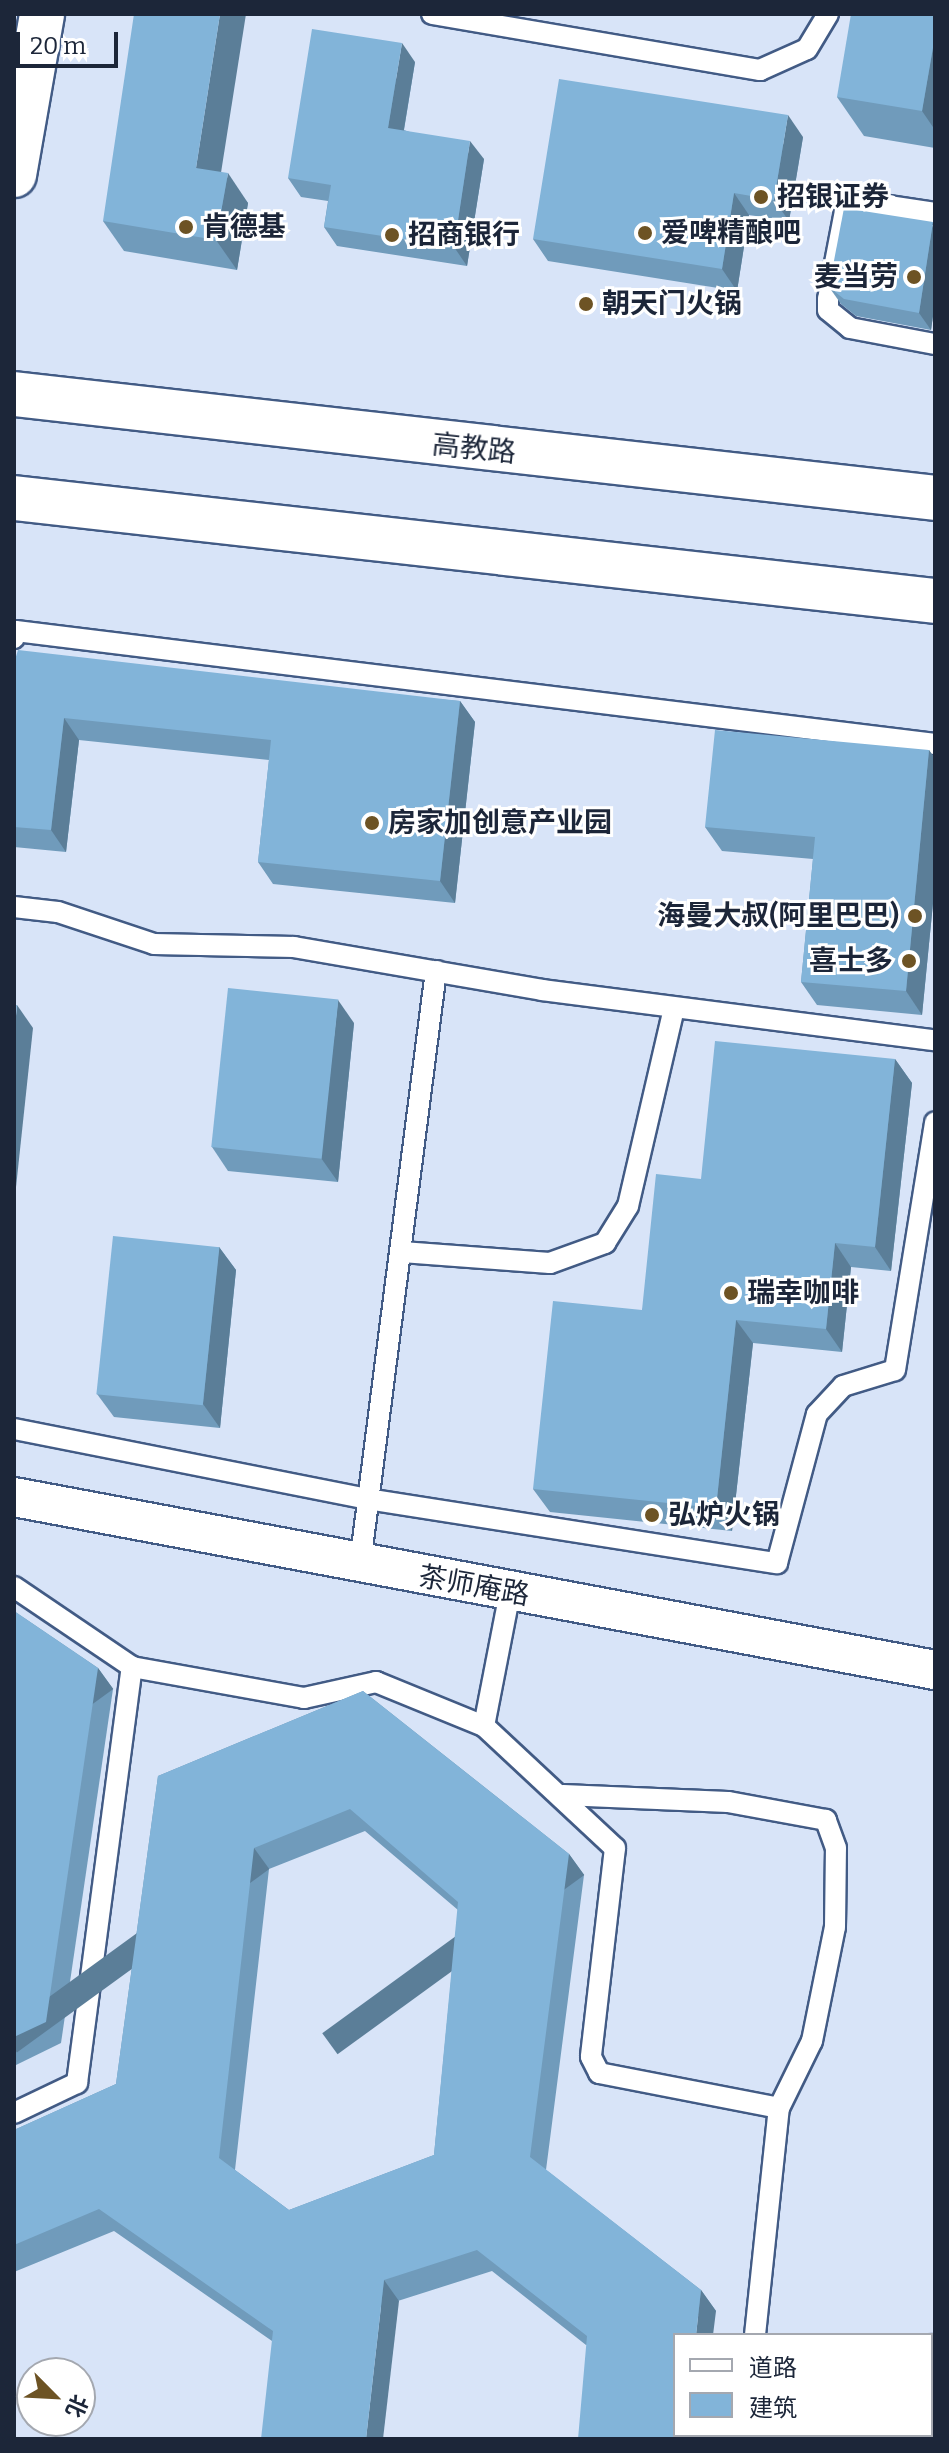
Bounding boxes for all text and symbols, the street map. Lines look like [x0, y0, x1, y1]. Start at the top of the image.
scale bar [20, 16, 122, 66]
text: 20 m [30, 32, 86, 60]
place label: 招银证券 [777, 180, 889, 214]
marker: 招银证券 [752, 188, 770, 206]
place label: 肯德基 [202, 210, 286, 244]
place label: 爱啤精酿吧 [661, 216, 801, 250]
marker: 肯德基 [177, 218, 195, 236]
place label: 招商银行 [408, 218, 520, 252]
marker: 爱啤精酿吧 [636, 224, 654, 242]
marker: 招商银行 [383, 226, 401, 244]
place label: 麦当劳 [814, 260, 898, 294]
marker: 麦当劳 [905, 268, 923, 286]
place label: 朝天门火锅 [602, 287, 742, 321]
marker: 朝天门火锅 [577, 295, 595, 313]
street label: 高教路 [430, 428, 518, 470]
place label: 房家加创意产业园 [388, 806, 612, 840]
marker: 房家加创意产业园 [363, 814, 381, 832]
place label: 海曼大叔(阿里巴巴) [657, 899, 899, 933]
marker: 海曼大叔(阿里巴巴) [906, 907, 924, 925]
place label: 喜士多 [809, 944, 893, 978]
marker: 喜士多 [900, 952, 918, 970]
place label: 瑞幸咖啡 [747, 1276, 859, 1310]
marker: 瑞幸咖啡 [722, 1284, 740, 1302]
place label: 弘炉火锅 [668, 1498, 780, 1532]
marker: 弘炉火锅 [643, 1506, 661, 1524]
street label: 茶师庵路 [416, 1560, 532, 1612]
legend [673, 2333, 933, 2437]
text: 道路 [749, 2354, 797, 2382]
north arrow [16, 2357, 96, 2437]
text: 北 [60, 2391, 93, 2422]
text: 建筑 [749, 2394, 797, 2422]

